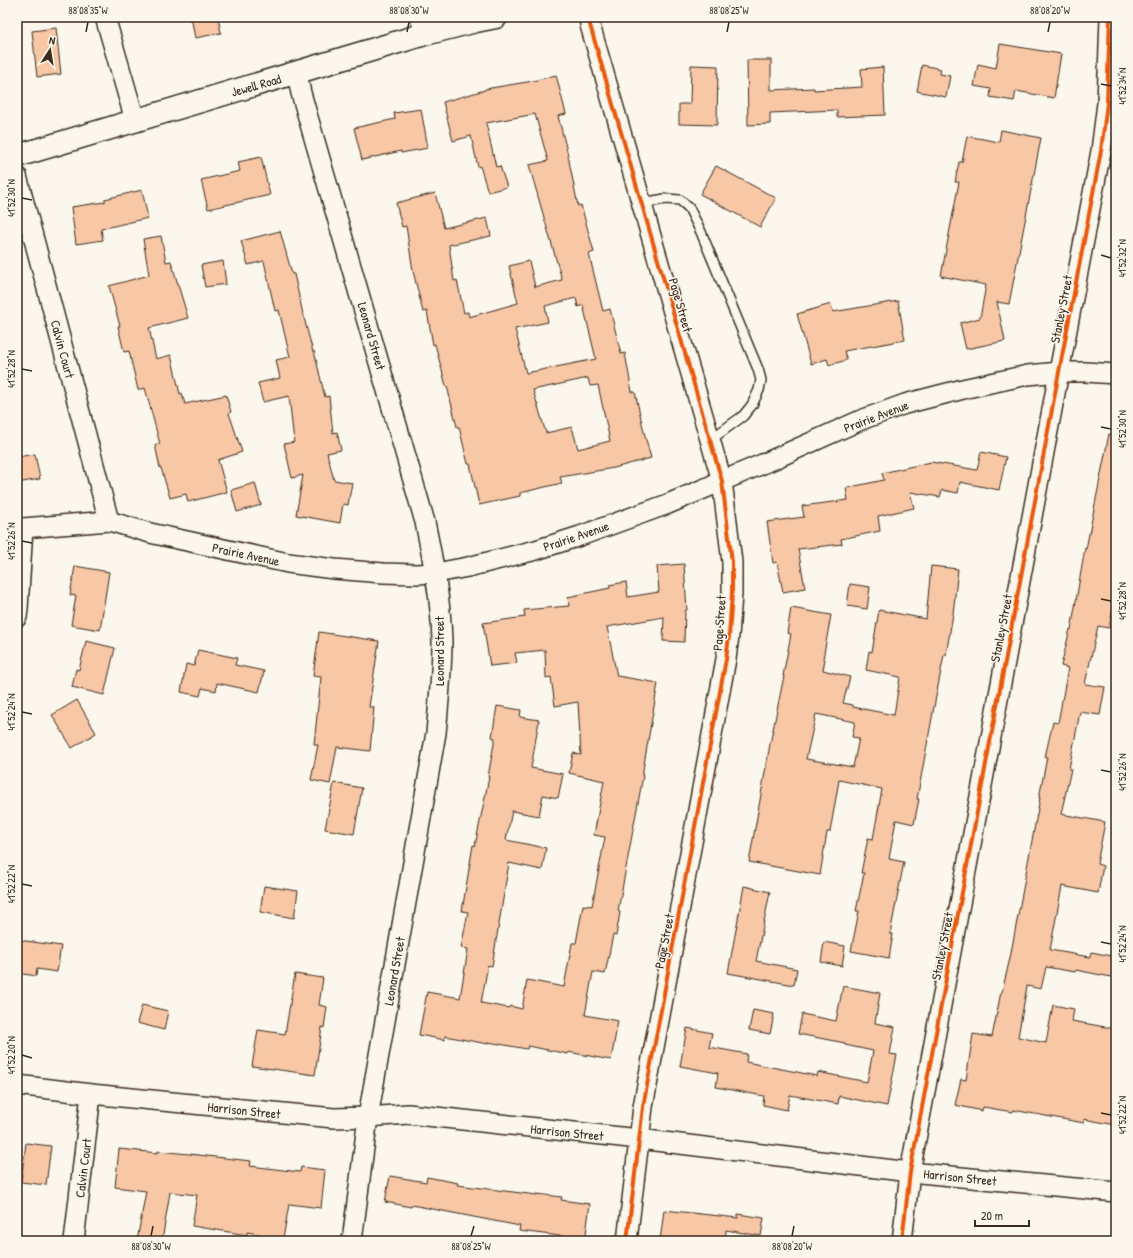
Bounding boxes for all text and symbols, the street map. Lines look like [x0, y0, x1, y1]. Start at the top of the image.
text: 88°08'35"W [68, 4, 108, 17]
text: 88°08'30"W [389, 4, 430, 17]
text: 88°08'25"W [709, 4, 750, 17]
text: 88°08'20"W [1030, 4, 1071, 17]
north arrow [30, 30, 70, 70]
text: N [48, 33, 57, 48]
text: 41°52'34"N [1116, 68, 1129, 104]
street label: Jewell Road [229, 69, 283, 101]
text: 41°52'30"N [5, 179, 18, 217]
text: 41°52'32"N [1116, 239, 1129, 277]
street label: Stanley Street [1046, 273, 1076, 344]
street label: Page Street [665, 276, 697, 335]
street label: Leonard Street [354, 300, 390, 372]
street label: Calvin Court [47, 318, 80, 381]
text: 41°52'28"N [5, 350, 18, 388]
street label: Prairie Avenue [841, 395, 911, 437]
text: 41°52'30"N [1116, 410, 1129, 448]
street label: Prairie Avenue [541, 516, 611, 556]
text: 41°52'26"N [5, 522, 18, 560]
street label: Prairie Avenue [211, 538, 281, 570]
text: 41°52'28"N [1116, 582, 1129, 620]
street label: Stanley Street [986, 592, 1016, 663]
street label: Page Street [708, 594, 730, 651]
street label: Leonard Street [430, 616, 448, 686]
text: 41°52'24"N [5, 693, 18, 731]
text: 41°52'26"N [1116, 753, 1129, 791]
text: 41°52'22"N [5, 865, 18, 903]
street label: Stanley Street [927, 910, 957, 981]
street label: Page Street [650, 911, 678, 970]
text: 41°52'24"N [1116, 925, 1129, 963]
street label: Leonard Street [379, 935, 409, 1007]
text: 41°52'20"N [5, 1036, 18, 1074]
text: 41°52'22"N [1116, 1096, 1129, 1134]
street label: Harrison Street [207, 1097, 282, 1123]
street label: Harrison Street [530, 1119, 605, 1145]
street label: Calvin Court [70, 1137, 96, 1199]
street label: Harrison Street [923, 1164, 998, 1190]
scale bar [975, 1202, 1029, 1228]
text: 20 m [981, 1207, 1003, 1224]
text: 88°08'30"W [131, 1240, 172, 1253]
text: 88°08'25"W [451, 1240, 492, 1253]
text: 88°08'20"W [772, 1240, 813, 1253]

